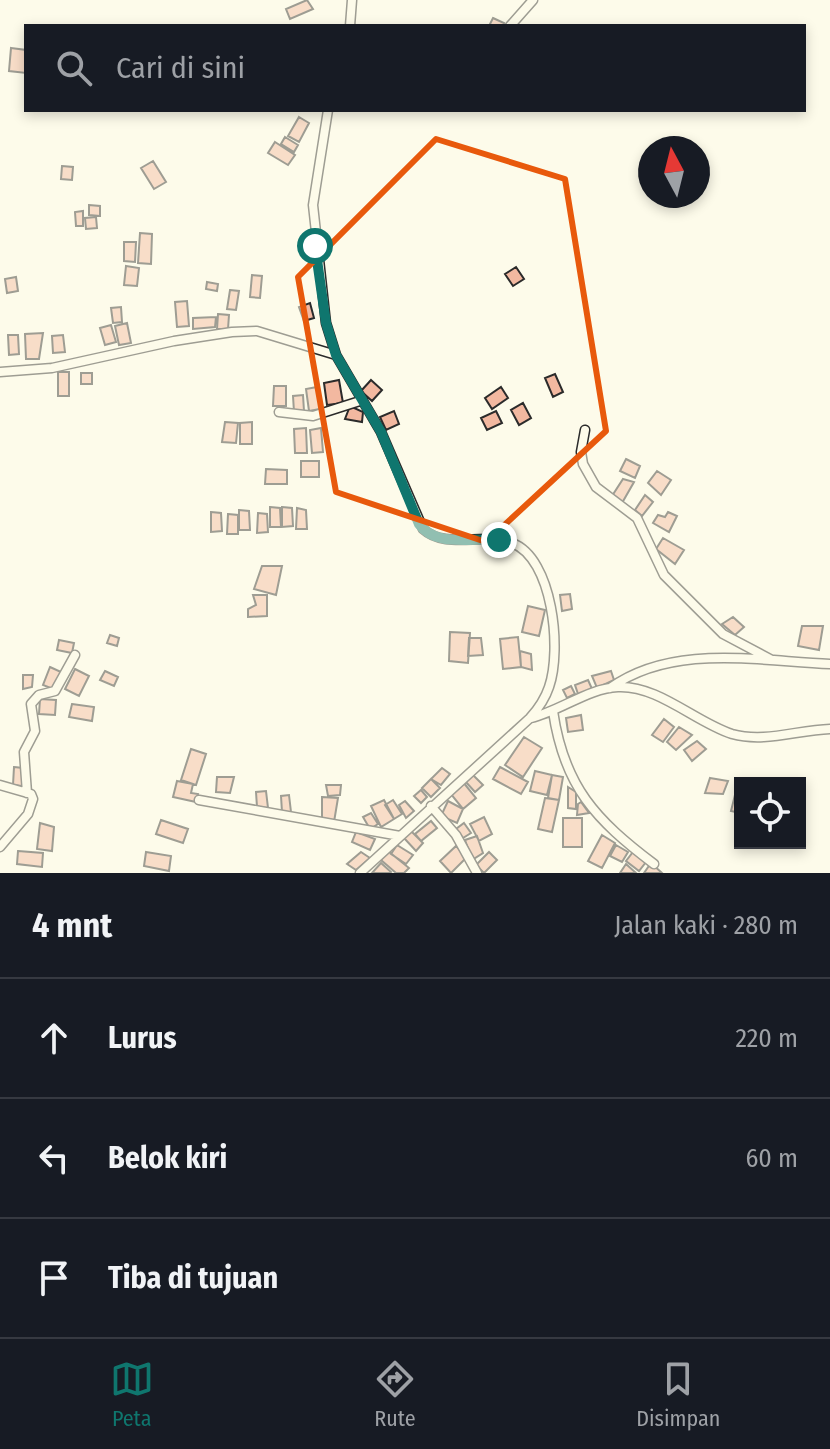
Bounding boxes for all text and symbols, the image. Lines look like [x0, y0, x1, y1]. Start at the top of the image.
search box [24, 24, 806, 112]
icon: search [52, 46, 96, 90]
text: Cari di sini [116, 50, 245, 86]
north arrow [638, 136, 710, 208]
route start [297, 228, 333, 264]
route end [481, 522, 517, 558]
map controls [734, 777, 806, 849]
button: locate [734, 777, 806, 849]
text: 4 mnt [32, 905, 112, 946]
text: Jalan kaki · 280 m [614, 910, 798, 941]
icon: ahead [32, 1016, 76, 1060]
text: Lurus [108, 1020, 177, 1056]
text: 220 m [735, 1023, 798, 1054]
icon: left [32, 1136, 76, 1180]
text: Belok kiri [108, 1140, 227, 1176]
text: 60 m [745, 1143, 798, 1174]
icon: arrive [32, 1256, 76, 1300]
text: Tiba di tujuan [108, 1260, 278, 1296]
tab: Peta [110, 1357, 154, 1432]
tab: Rute [373, 1357, 417, 1432]
tab: Disimpan [636, 1357, 720, 1432]

